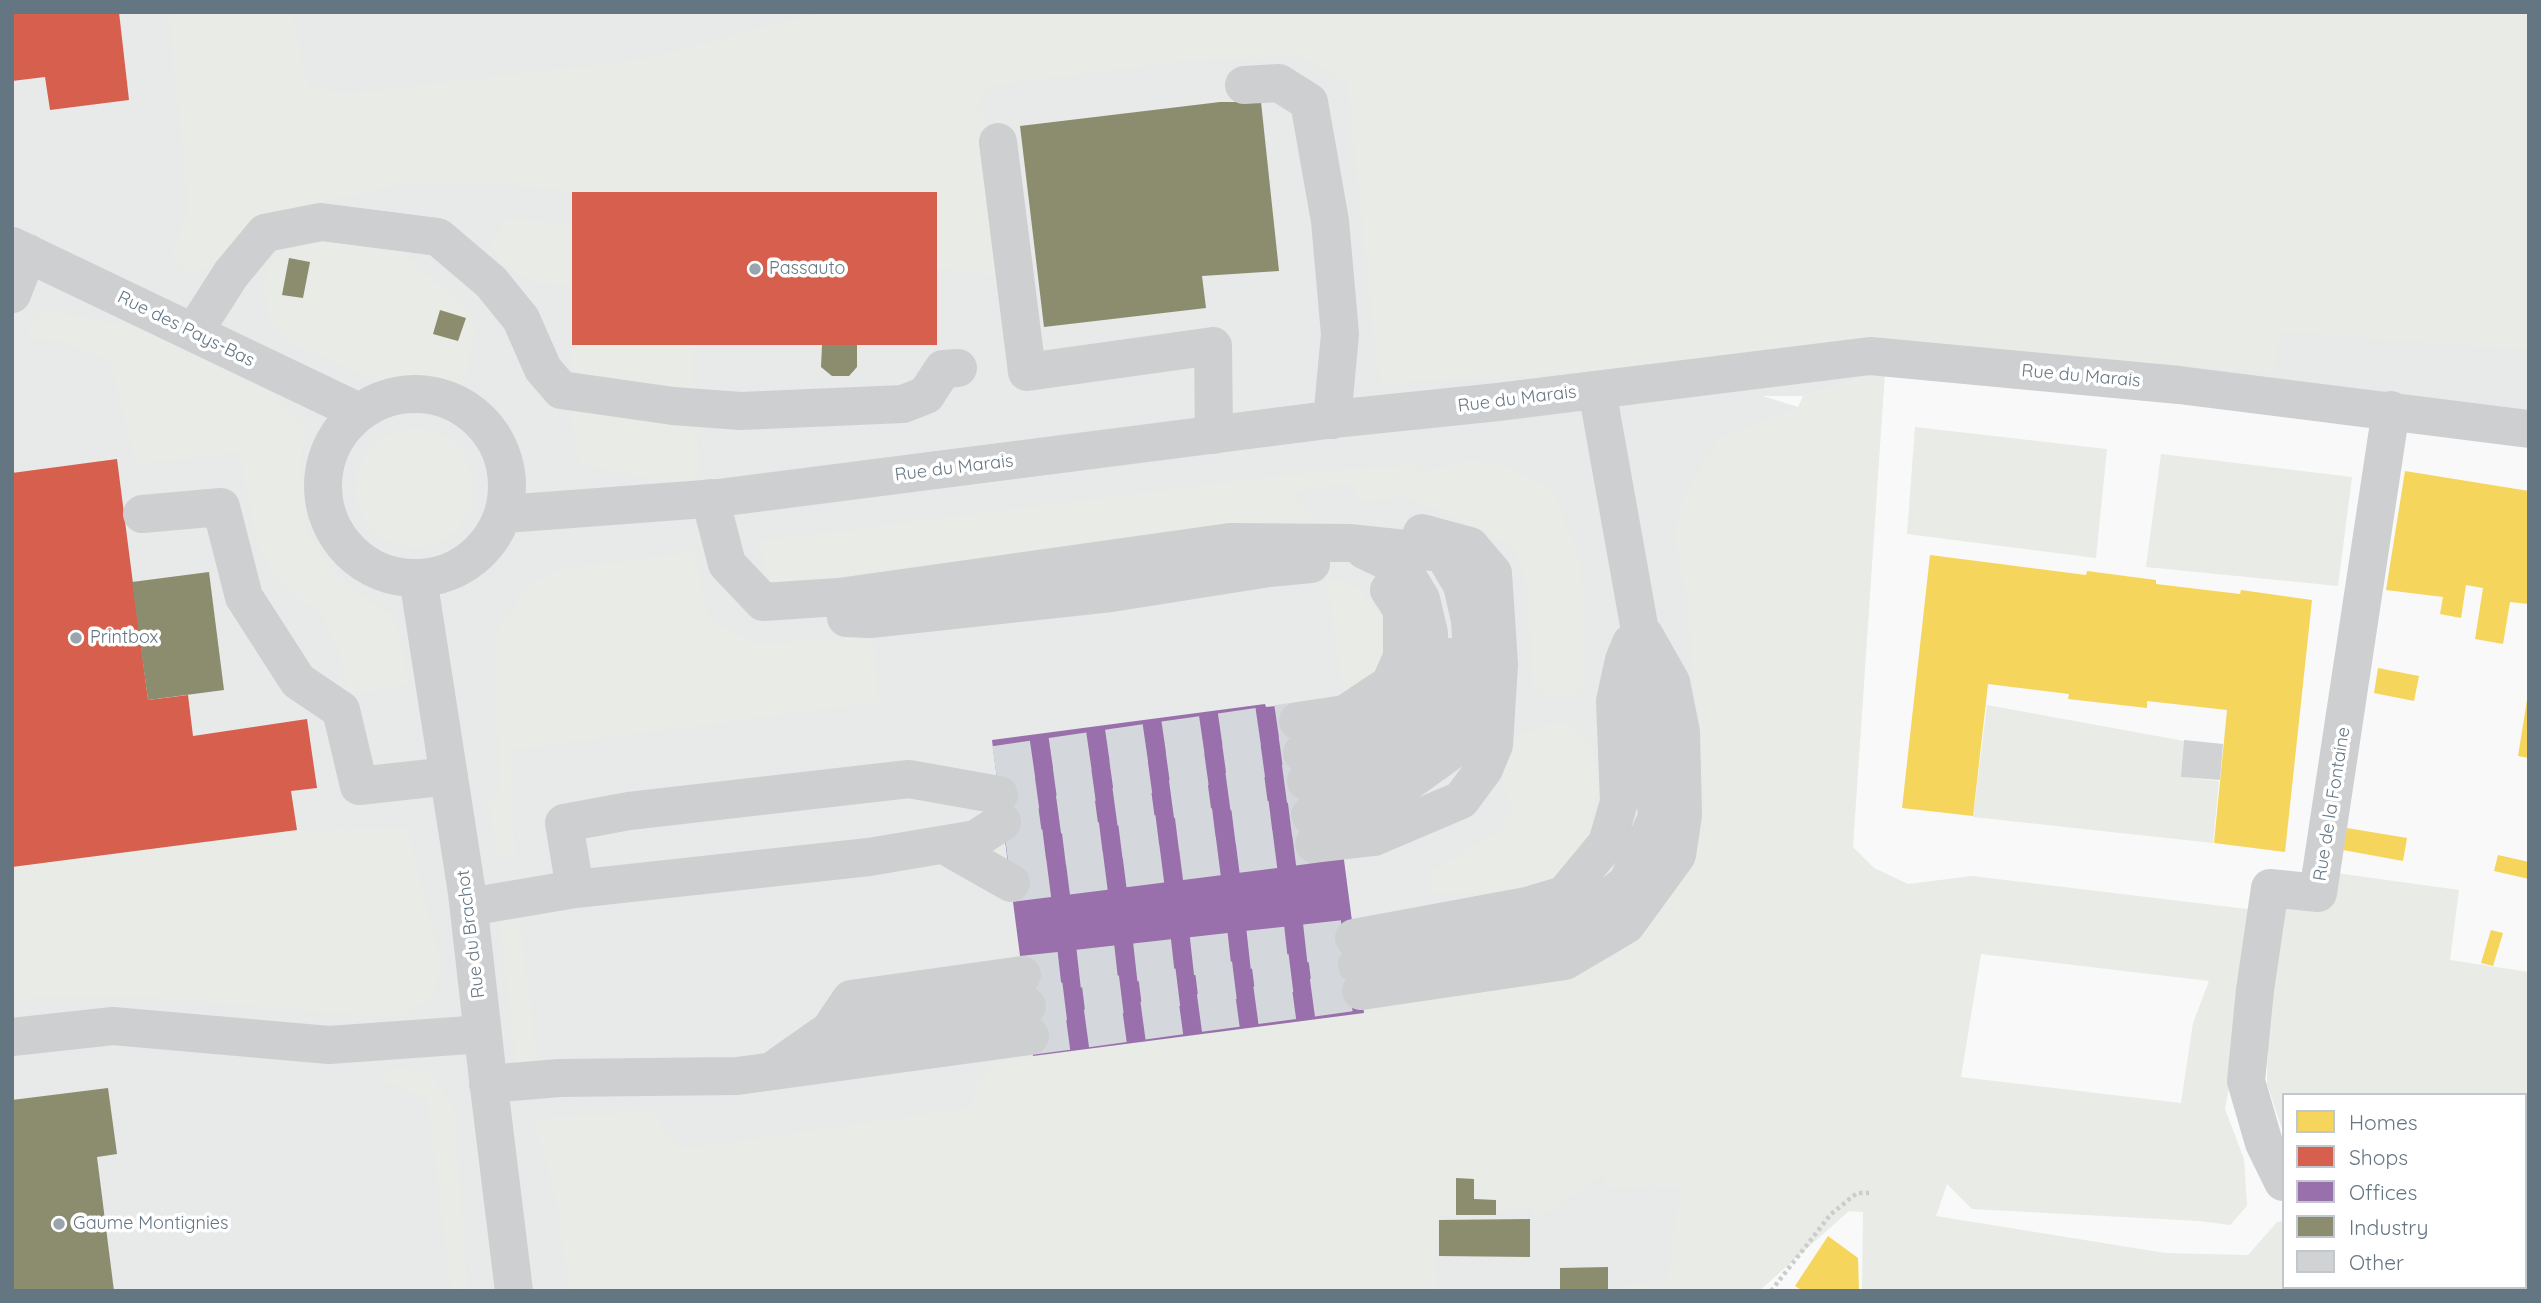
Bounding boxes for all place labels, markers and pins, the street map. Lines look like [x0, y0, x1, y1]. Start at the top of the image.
place label: Passauto [769, 258, 845, 280]
marker: Passauto [747, 261, 763, 277]
place label: Printbox [90, 627, 158, 649]
marker: Printbox [68, 630, 84, 646]
place label: Gaume Montignies [73, 1213, 228, 1235]
marker: Gaume Montignies [51, 1216, 67, 1232]

